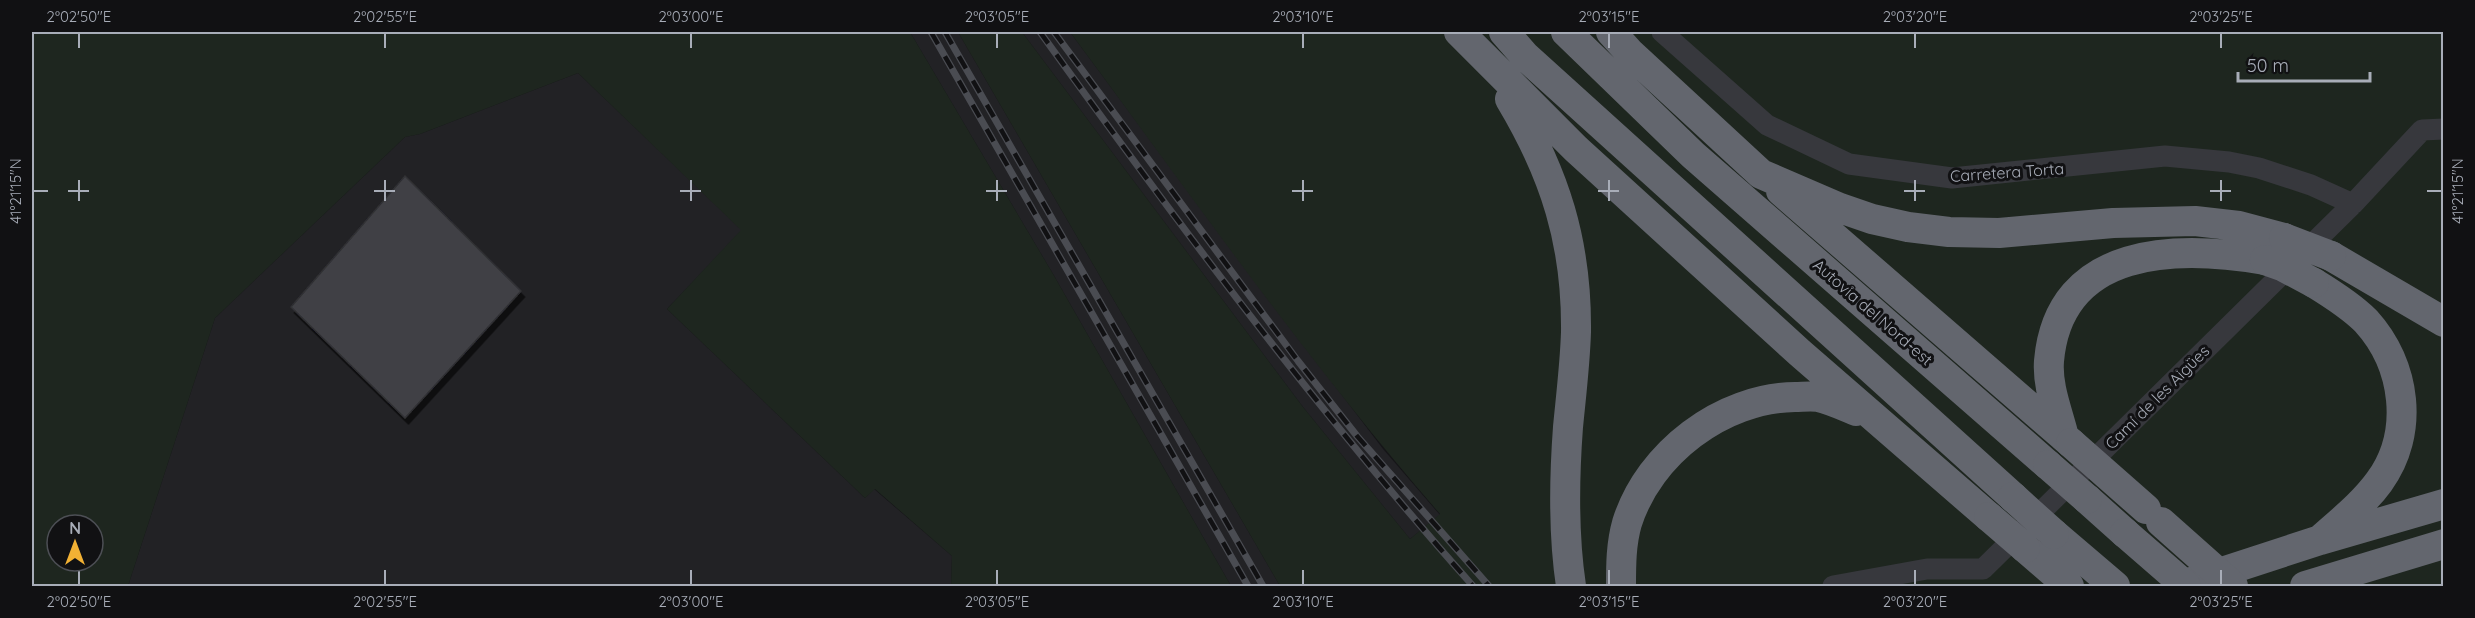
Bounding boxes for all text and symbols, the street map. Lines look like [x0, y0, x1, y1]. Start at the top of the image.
text: 2°02'50"E [47, 7, 111, 26]
text: 2°02'55"E [353, 7, 417, 26]
text: 2°03'00"E [658, 7, 724, 26]
text: 2°03'05"E [965, 7, 1029, 26]
text: 2°03'10"E [1272, 7, 1334, 26]
text: 2°03'15"E [1579, 7, 1639, 26]
text: 2°03'20"E [1883, 7, 1947, 26]
text: 2°03'25"E [2189, 7, 2253, 26]
scale bar [2238, 45, 2370, 83]
text: 50 m [2247, 54, 2289, 77]
text: 41°21'15"N [6, 158, 25, 224]
street label: Carretera Torta [1949, 158, 2065, 186]
text: 41°21'15"N [2448, 158, 2467, 224]
street label: Autovia del Nord-est [1809, 255, 1937, 369]
street label: Camí de les Aigües [2101, 341, 2213, 453]
north arrow [45, 513, 105, 573]
text: N [69, 518, 81, 538]
text: 2°02'50"E [47, 592, 111, 611]
text: 2°02'55"E [353, 592, 417, 611]
text: 2°03'00"E [658, 592, 724, 611]
text: 2°03'05"E [965, 592, 1029, 611]
text: 2°03'10"E [1272, 592, 1334, 611]
text: 2°03'15"E [1579, 592, 1639, 611]
text: 2°03'20"E [1883, 592, 1947, 611]
text: 2°03'25"E [2189, 592, 2253, 611]

